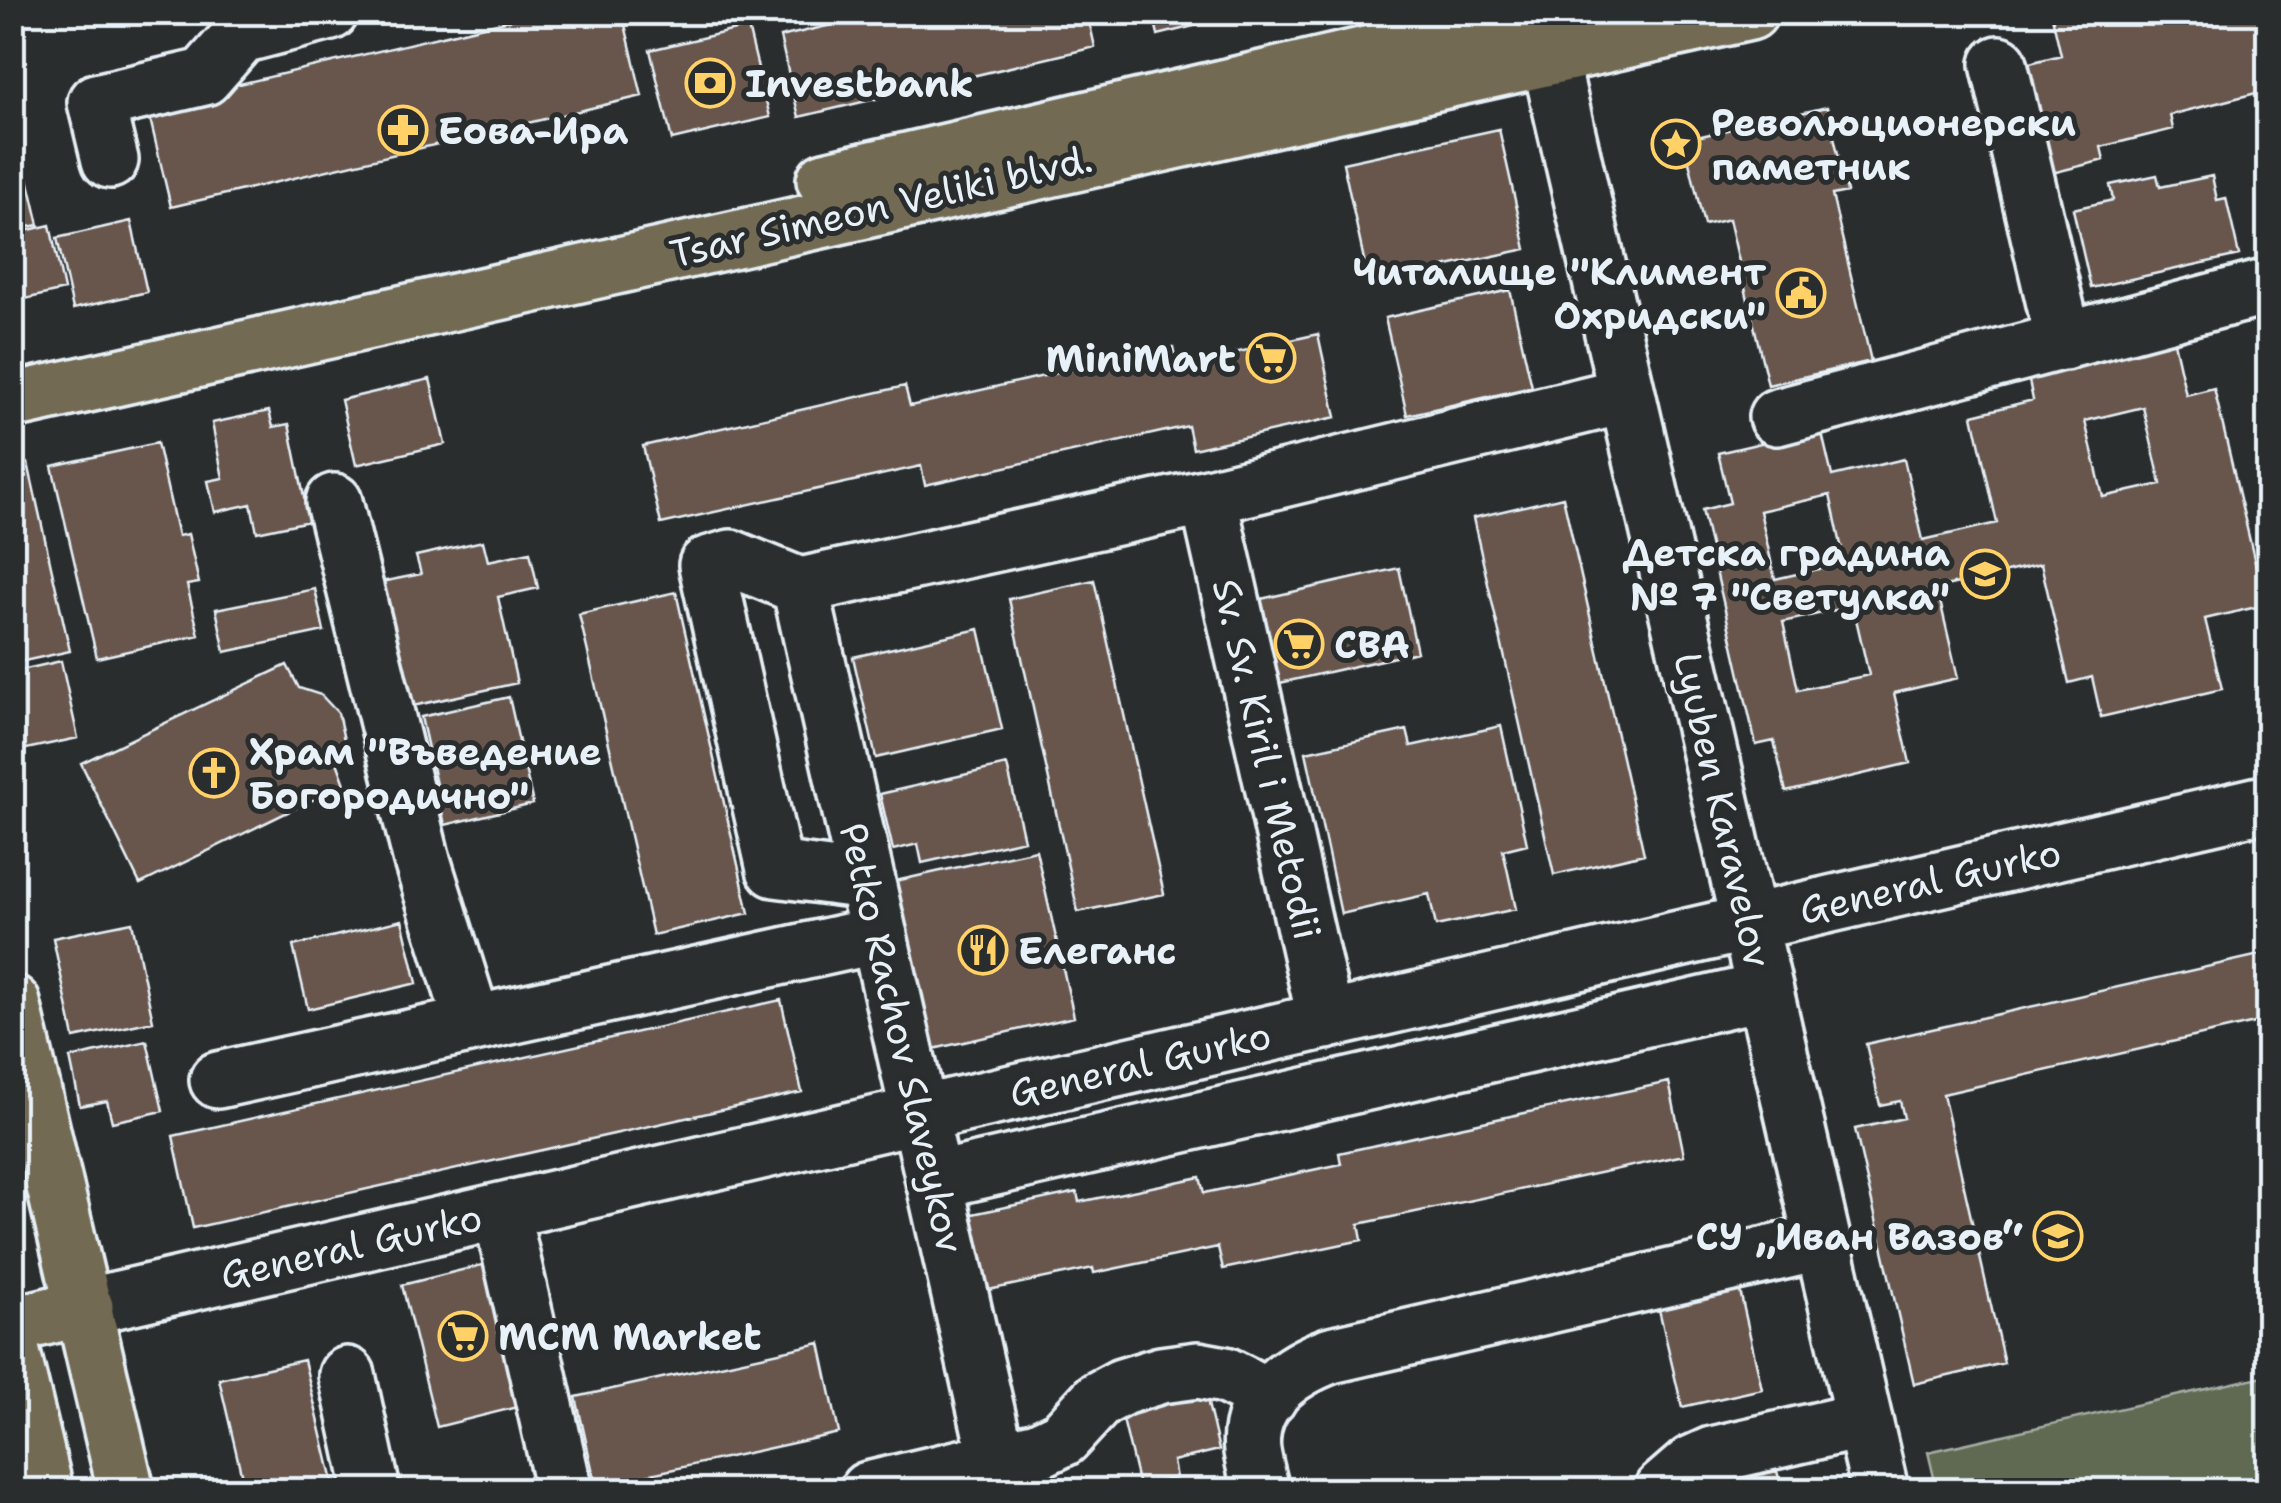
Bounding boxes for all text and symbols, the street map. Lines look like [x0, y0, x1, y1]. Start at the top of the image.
bank icon: Investbank [684, 57, 736, 109]
place label: Investbank [745, 58, 974, 109]
place label: Революционерски паметник [1711, 97, 2076, 192]
pharmacy icon: Еова-Ира [377, 104, 429, 156]
place label: Еова-Ира [438, 105, 628, 156]
place icon: Революционерски паметник [1650, 118, 1702, 170]
street label: Tsar Simeon Veliki blvd. [665, 133, 1097, 279]
place label: Читалище "Климент Охридски" [1352, 246, 1766, 341]
public building icon: Читалище "Климент Охридски" [1775, 267, 1827, 319]
supermarket icon: MiniMart [1245, 332, 1297, 384]
place label: MiniMart [1046, 333, 1236, 384]
place label: Детска градина № 7 "Светулка" [1623, 527, 1950, 622]
school or university icon: Детска градина № 7 "Светулка" [1959, 548, 2011, 600]
street label: Sv. Sv. Kiril i Metodii [1201, 574, 1333, 944]
supermarket icon: CBA [1273, 618, 1325, 670]
place label: CBA [1334, 619, 1410, 670]
street label: Lyuben Karavelov [1662, 647, 1784, 973]
place label: Храм "Въведение Богородично" [249, 726, 602, 821]
church icon: Храм "Въведение Богородично" [188, 747, 240, 799]
street label: Petko Rachov Slaveykov [828, 818, 976, 1258]
street label: General Gurko [1794, 826, 2066, 936]
restaurant icon: Елеганс [957, 924, 1009, 976]
place label: Елеганс [1018, 925, 1177, 976]
street label: General Gurko [1004, 1009, 1276, 1119]
street label: General Gurko [215, 1191, 487, 1301]
school or university icon: СУ „Иван Вазов“ [2032, 1210, 2084, 1262]
place label: СУ „Иван Вазов“ [1695, 1211, 2023, 1262]
supermarket icon: MCM Market [437, 1310, 489, 1362]
place label: MCM Market [498, 1311, 762, 1362]

